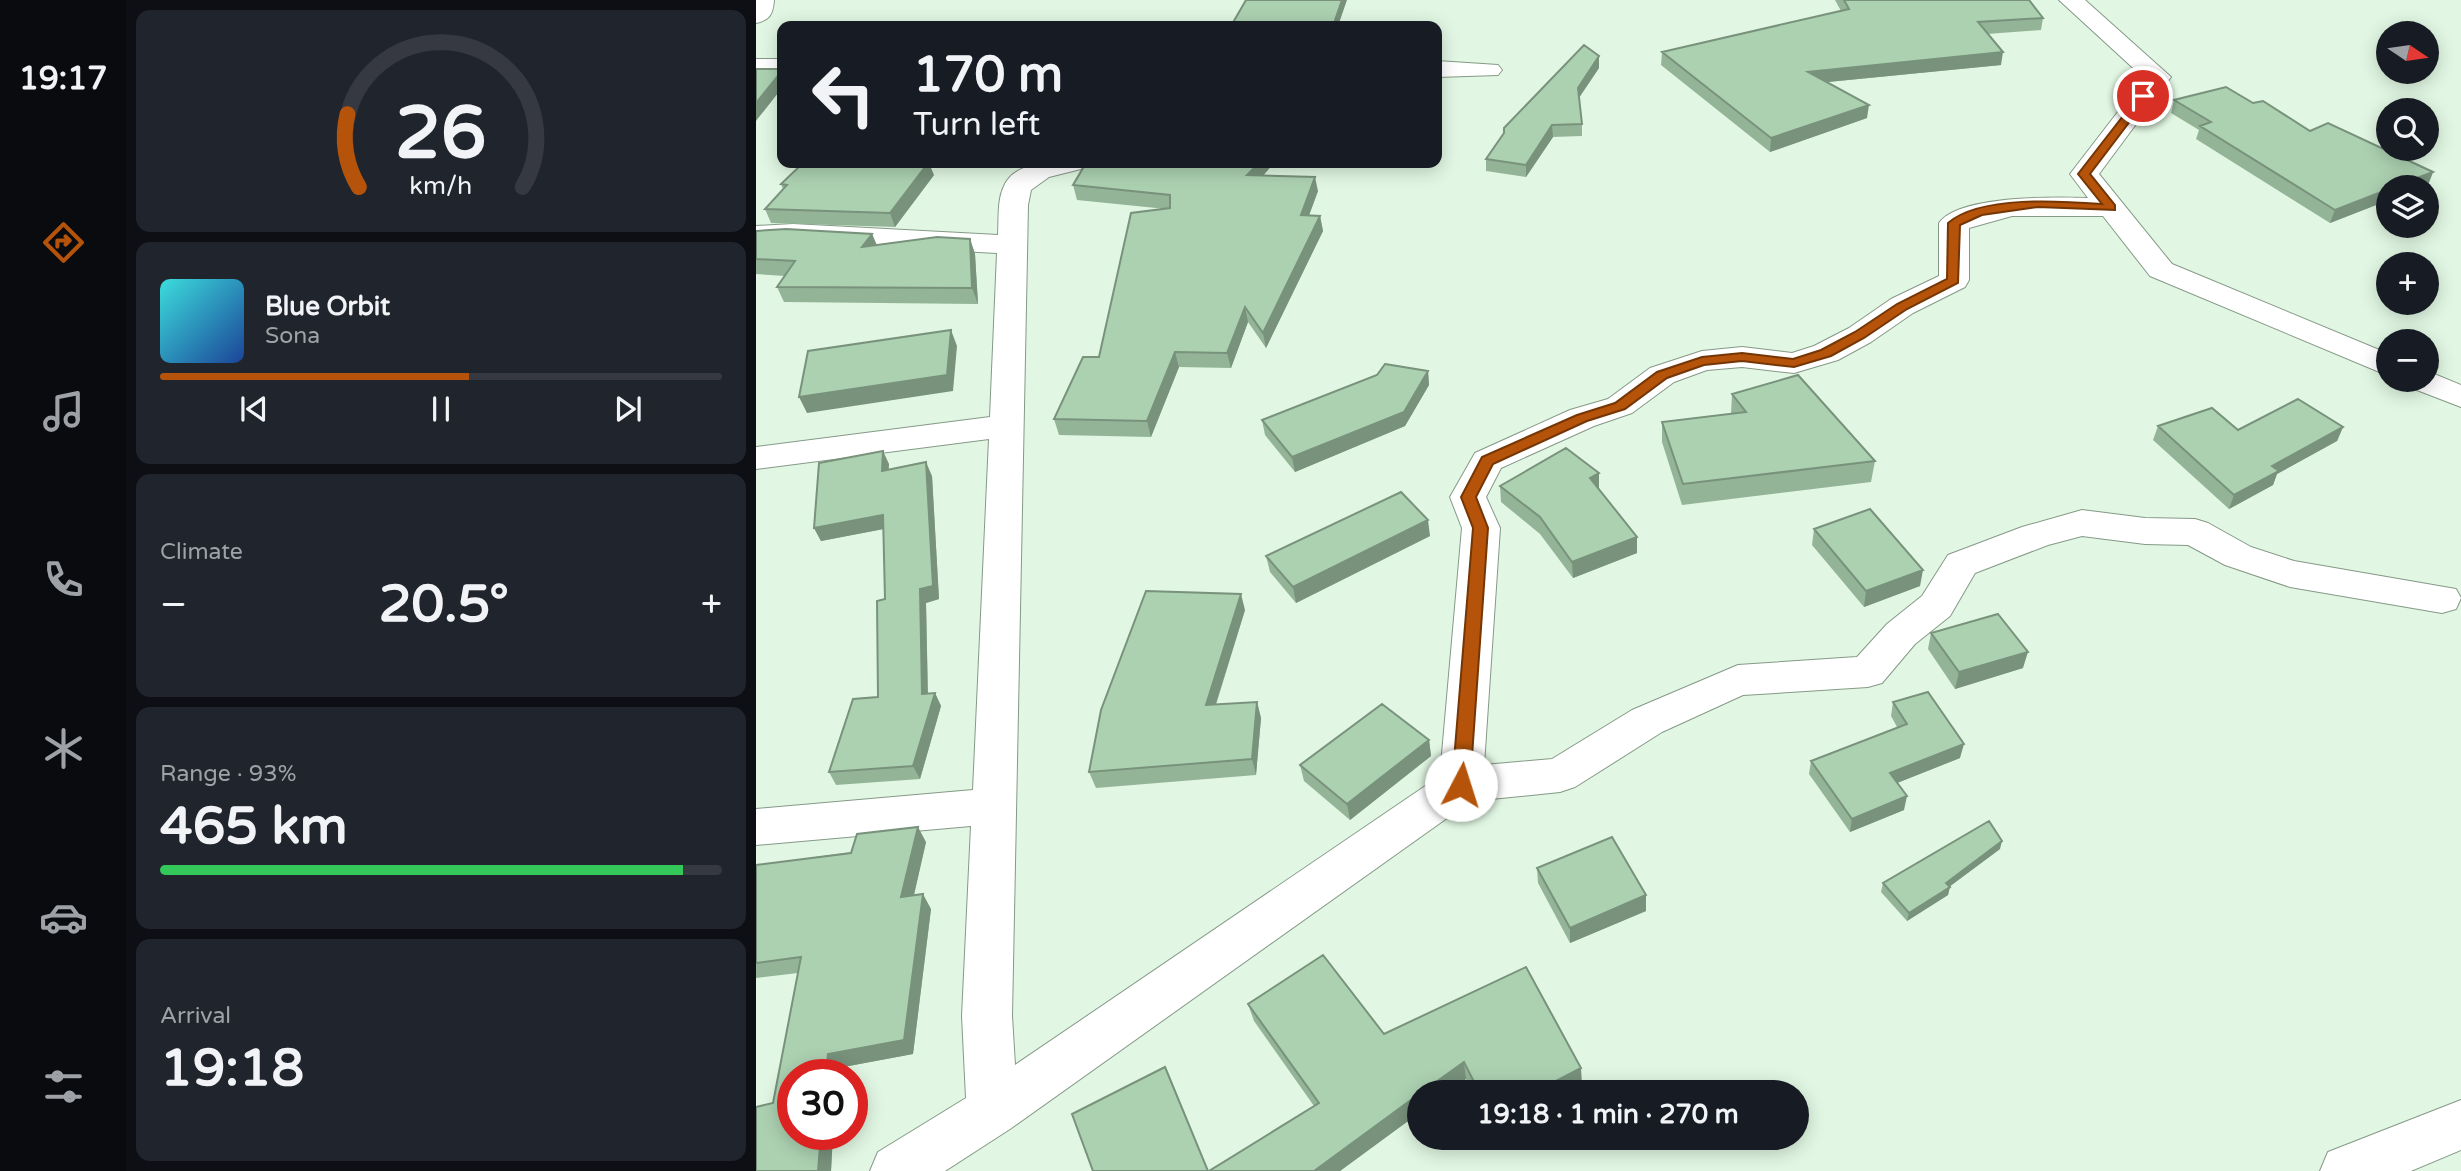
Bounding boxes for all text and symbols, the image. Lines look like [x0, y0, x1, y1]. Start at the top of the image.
north arrow [2376, 21, 2440, 84]
map controls [2376, 21, 2439, 392]
text: 170 m [913, 46, 1063, 105]
icon: left [798, 49, 889, 140]
text: 19:17 [19, 60, 107, 98]
pin [2113, 66, 2173, 126]
icon: arrive [2124, 77, 2162, 115]
text: 26 [395, 90, 487, 178]
button: search [2376, 98, 2439, 161]
text: Turn left [913, 106, 1040, 144]
text: km/h [410, 171, 472, 201]
button: layers [2376, 175, 2439, 238]
icon: directions [39, 218, 88, 267]
button: + [2376, 252, 2439, 315]
text: Blue Orbit [265, 291, 390, 322]
text: Sona [265, 322, 320, 350]
button: − [2376, 329, 2439, 392]
icon: music [39, 387, 88, 436]
icon: previous [235, 390, 273, 428]
icon: pause [422, 390, 460, 428]
icon: next [609, 390, 647, 428]
text: Climate [160, 538, 243, 566]
icon: phone [39, 555, 88, 604]
text: 20.5° [379, 573, 509, 636]
text: − [160, 582, 187, 628]
text: + [701, 582, 722, 628]
icon: climate [39, 724, 88, 773]
position arrow [1424, 748, 1498, 822]
text: Range · 93% [160, 760, 296, 788]
text: 465 km [160, 795, 348, 858]
icon: car [39, 893, 88, 942]
text: Arrival [160, 1002, 231, 1030]
text: 19:18 [160, 1037, 304, 1100]
speed limit sign: 30 [777, 1059, 868, 1150]
icon: filters [39, 1062, 88, 1111]
text: 19:18 · 1 min · 270 m [1477, 1099, 1739, 1130]

